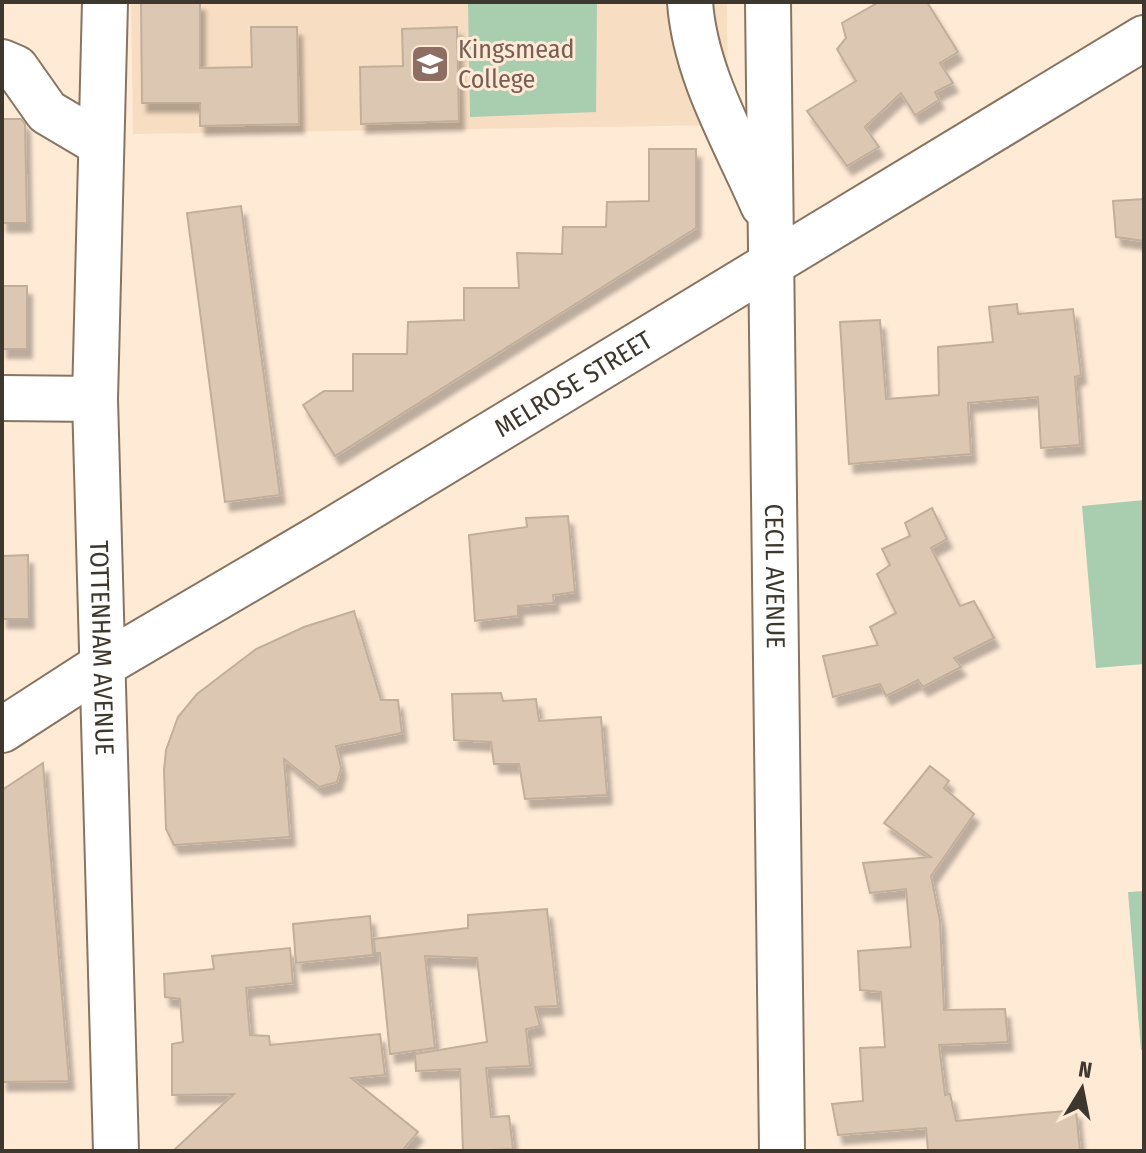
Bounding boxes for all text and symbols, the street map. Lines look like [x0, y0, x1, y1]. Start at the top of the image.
place label: Kingsmead College [458, 34, 574, 95]
school or university icon: Kingsmead College [409, 43, 451, 85]
street label: MELROSE STREET [489, 324, 658, 443]
street label: CECIL AVENUE [759, 503, 791, 649]
street label: TOTTENHAM AVENUE [83, 540, 120, 756]
north arrow [1042, 1049, 1122, 1129]
text: N [1077, 1055, 1094, 1084]

